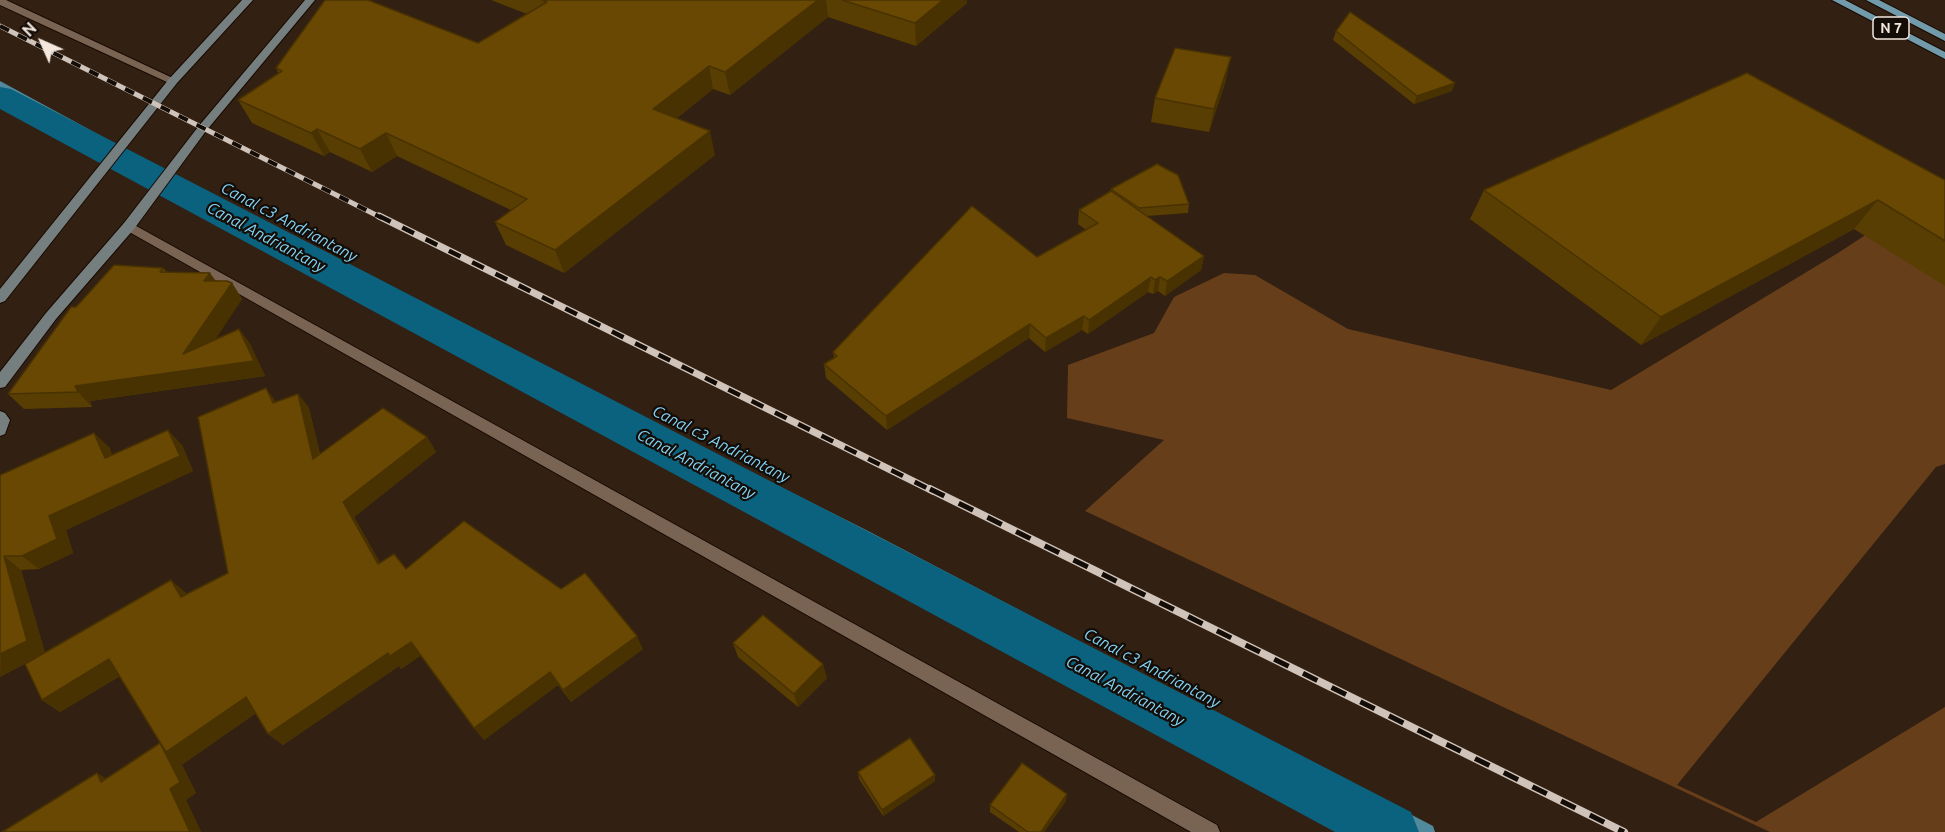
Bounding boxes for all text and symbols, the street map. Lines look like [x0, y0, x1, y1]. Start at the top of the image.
north arrow [12, 12, 72, 72]
road number: N 7 [1873, 17, 1909, 39]
text: N [19, 19, 40, 40]
water label: Canal c3 Andriantany [218, 178, 360, 266]
water label: Canal Andriantany [204, 198, 328, 276]
water label: Canal c3 Andriantany [649, 401, 793, 487]
water label: Canal Andriantany [634, 425, 758, 503]
water label: Canal c3 Andriantany [1081, 624, 1223, 712]
water label: Canal Andriantany [1063, 652, 1187, 730]

